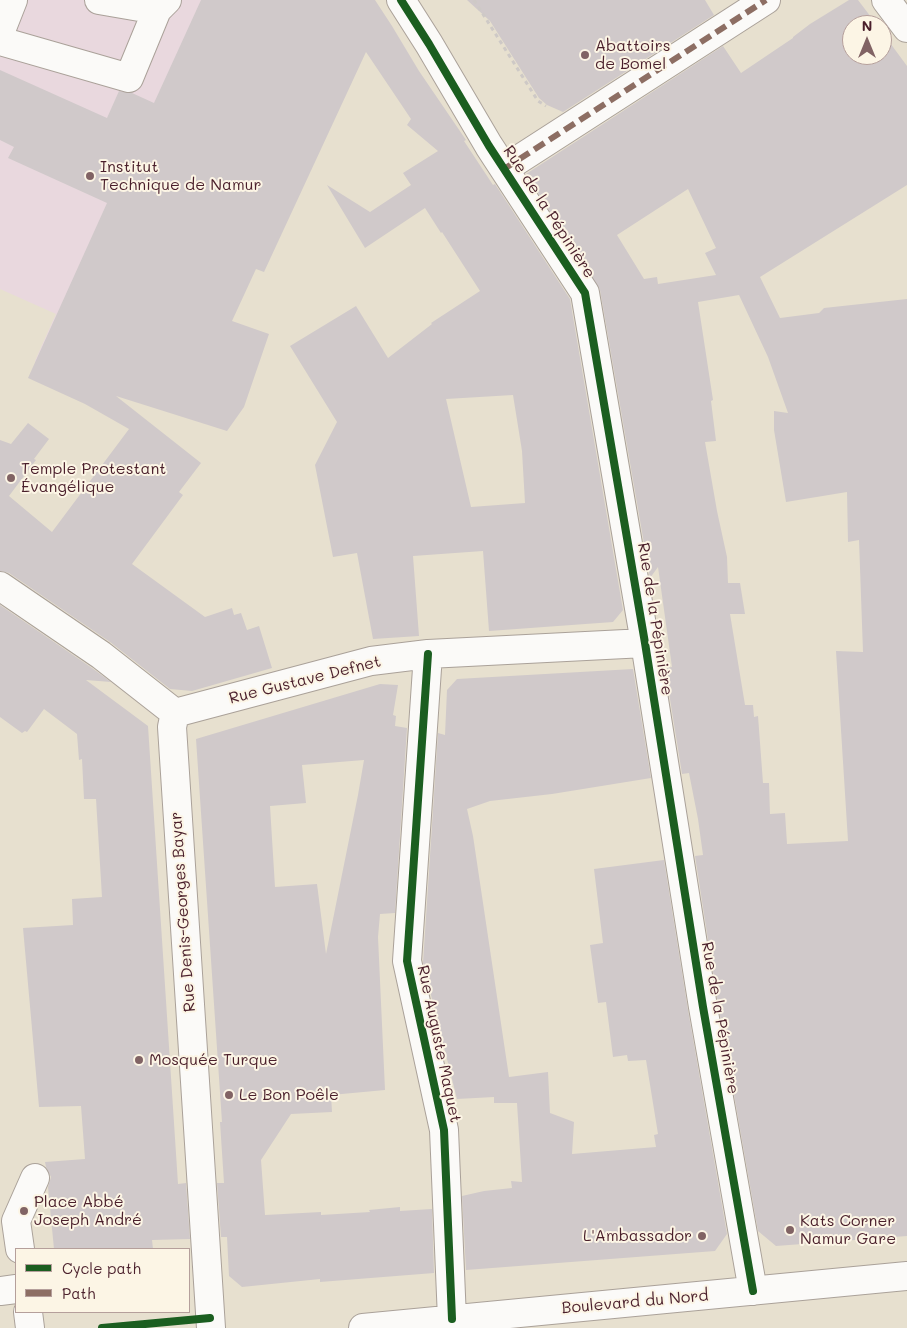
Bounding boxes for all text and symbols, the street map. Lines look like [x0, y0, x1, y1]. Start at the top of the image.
north arrow [842, 15, 892, 65]
text: N [862, 16, 872, 35]
place label: Abattoirs de Bomel [595, 36, 671, 74]
marker: Abattoirs de Bomel [579, 49, 591, 61]
street label: Rue de la Pépinière [499, 142, 599, 282]
place label: Institut Technique de Namur [100, 157, 262, 195]
marker: Institut Technique de Namur [84, 170, 96, 182]
place label: Temple Protestant Évangélique [21, 459, 166, 497]
marker: Temple Protestant Évangélique [5, 472, 17, 484]
street label: Rue de la Pépinière [633, 541, 677, 697]
street label: Rue Gustave Defnet [227, 652, 383, 708]
street label: Rue Denis-Georges Bayar [166, 811, 200, 1013]
street label: Rue de la Pépinière [697, 940, 743, 1096]
street label: Rue Auguste Maquet [413, 964, 465, 1124]
place label: Mosquée Turque [149, 1050, 278, 1070]
marker: Mosquée Turque [133, 1054, 145, 1066]
place label: Le Bon Poêle [239, 1085, 339, 1105]
marker: Le Bon Poêle [223, 1089, 235, 1101]
place label: Place Abbé Joseph André [34, 1192, 142, 1230]
marker: Place Abbé Joseph André [18, 1205, 30, 1217]
place label: Kats Corner Namur Gare [800, 1211, 896, 1249]
marker: Kats Corner Namur Gare [784, 1224, 796, 1236]
place label: L'Ambassador [583, 1226, 692, 1246]
marker: L'Ambassador [696, 1230, 708, 1242]
legend [15, 1248, 190, 1313]
text: Cycle path [62, 1258, 141, 1278]
text: Path [62, 1283, 96, 1303]
street label: Boulevard du Nord [561, 1286, 709, 1318]

